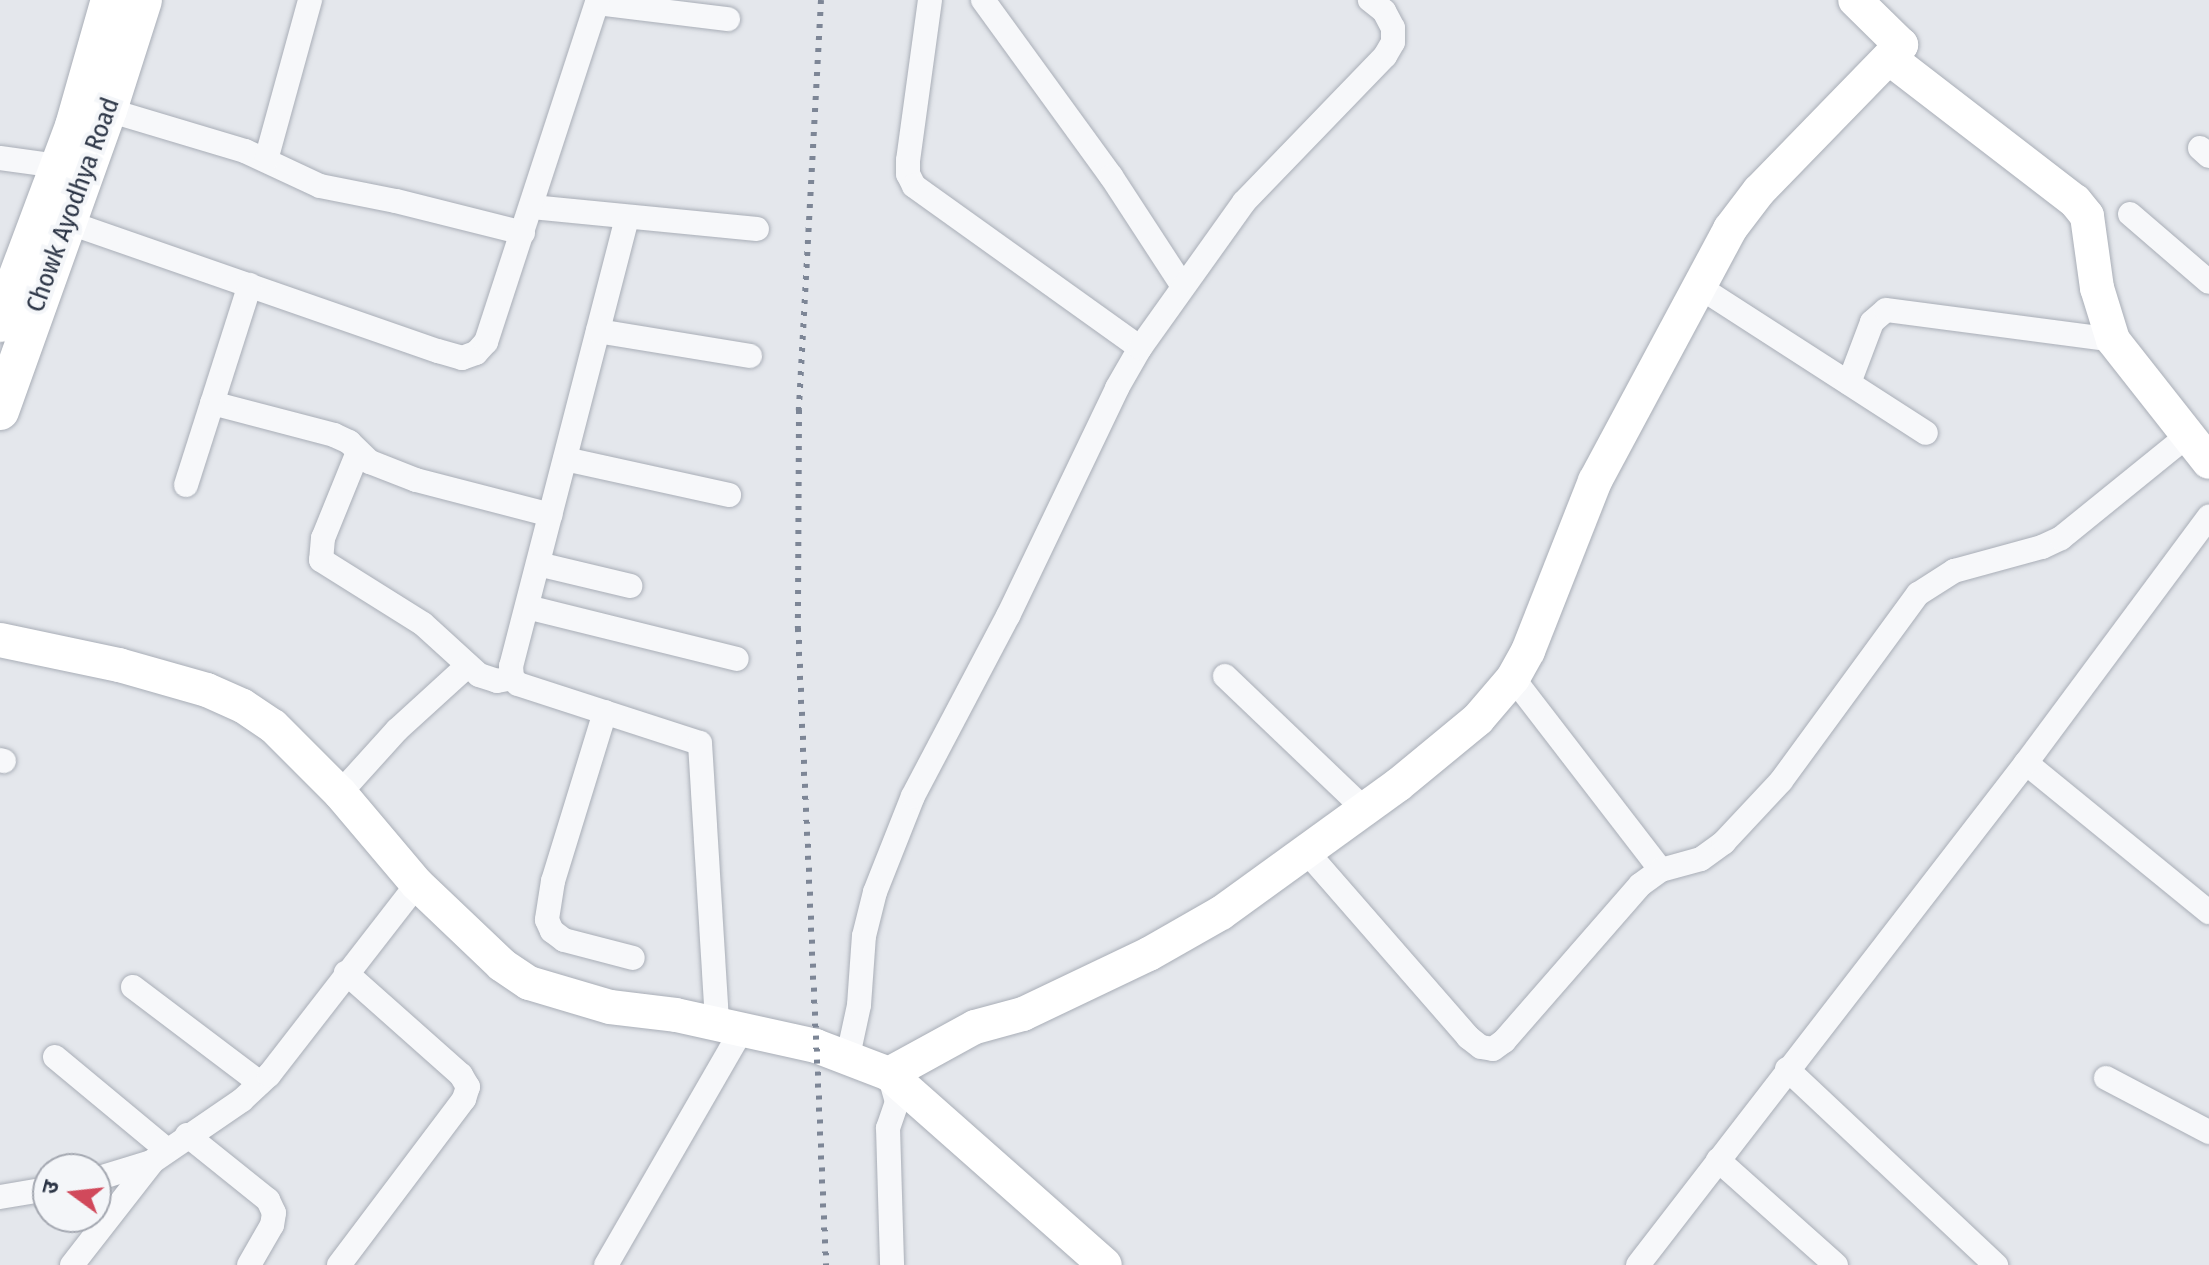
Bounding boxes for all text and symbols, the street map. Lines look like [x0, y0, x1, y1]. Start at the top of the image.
street label: Chowk Ayodhya Road [20, 94, 126, 316]
north arrow [32, 1153, 112, 1233]
text: उ [36, 1177, 65, 1197]

